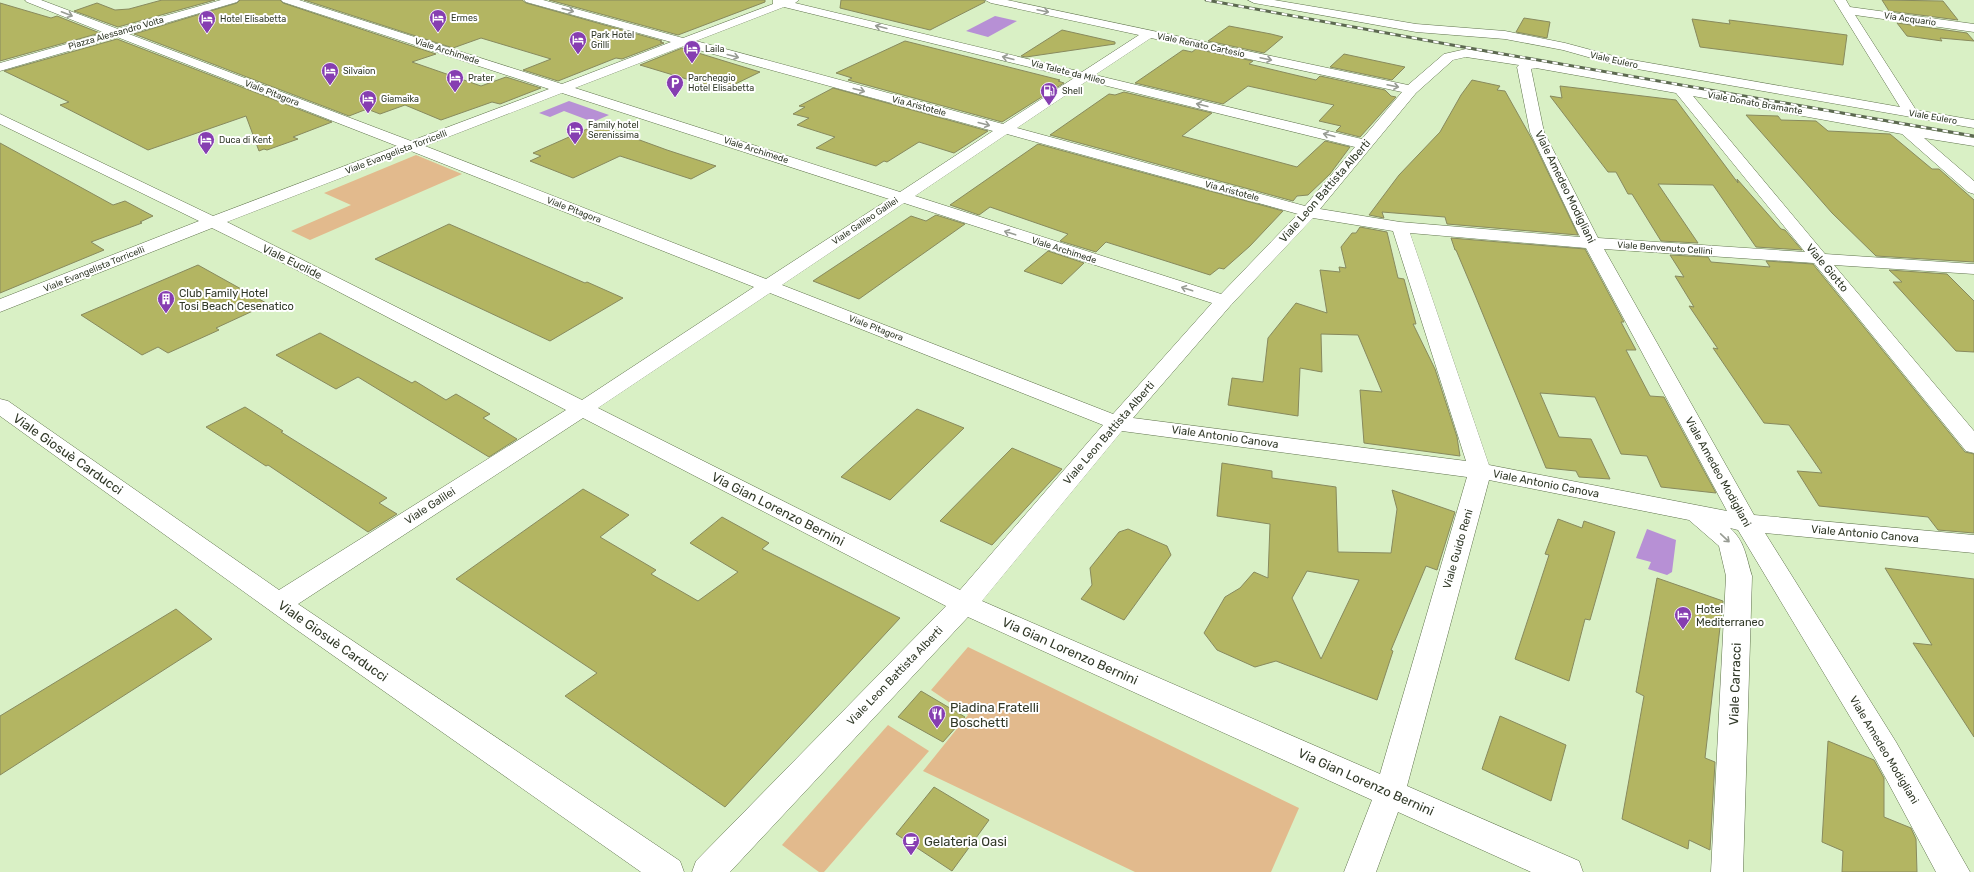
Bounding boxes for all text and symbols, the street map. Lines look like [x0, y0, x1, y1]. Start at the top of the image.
one-way arrow [561, 7, 574, 15]
hotel icon: Ermes [428, 8, 448, 33]
one-way arrow [1036, 8, 1049, 16]
hotel icon: Hotel Elisabetta [197, 9, 217, 34]
street label: Via Acquario [1883, 10, 1937, 28]
one-way arrow [61, 11, 73, 19]
place label: Ermes [451, 13, 478, 23]
place label: Hotel Elisabetta [220, 14, 286, 24]
street label: Piazza Alessandro Volta [67, 15, 165, 51]
one-way arrow [875, 23, 888, 31]
hotel icon: Park Hotel Grilli [568, 30, 588, 55]
place label: Park Hotel Grilli [591, 30, 634, 50]
street label: Viale Renato Cartesio [1156, 31, 1246, 59]
street label: Viale Archimede [413, 36, 481, 66]
hotel icon: Laila [682, 39, 702, 64]
place label: Laila [705, 44, 724, 54]
street label: Viale Eulero [1589, 50, 1639, 70]
one-way arrow [727, 53, 740, 60]
one-way arrow [1002, 54, 1015, 61]
one-way arrow [1259, 56, 1272, 64]
street label: Via Talete da Mileo [1030, 58, 1106, 86]
hotel icon: Silvaion [320, 61, 340, 86]
place label: Silvaion [343, 66, 376, 76]
hotel icon: Prater [445, 68, 465, 93]
place label: Prater [468, 73, 495, 83]
parking icon: Parcheggio Hotel Elisabetta [665, 73, 685, 98]
place label: Parcheggio Hotel Elisabetta [688, 73, 754, 93]
street label: Viale Pitagora [243, 78, 301, 108]
fuel station icon: Shell [1039, 81, 1059, 106]
one-way arrow [1386, 83, 1399, 91]
place label: Shell [1062, 86, 1083, 96]
one-way arrow [852, 87, 865, 94]
hotel icon: Giamaika [358, 89, 378, 114]
street label: Viale Donato Bramante [1707, 90, 1803, 116]
place label: Giamaika [381, 94, 419, 104]
street label: Via Aristotele [891, 94, 947, 118]
one-way arrow [1196, 101, 1209, 108]
street label: Viale Eulero [1908, 108, 1958, 126]
hotel icon: Family hotel Serenissima [565, 120, 585, 145]
place label: Family hotel Serenissima [588, 120, 639, 140]
one-way arrow [978, 121, 991, 128]
street label: Viale Evangelista Torricelli [344, 128, 448, 176]
street label: Viale Amedeo Modigliani [1532, 129, 1598, 245]
hotel icon: Duca di Kent [196, 130, 216, 155]
one-way arrow [1322, 131, 1335, 139]
place label: Duca di Kent [219, 135, 272, 145]
street label: Viale Archimede [722, 135, 790, 165]
street label: Viale Leon Battista Alberti [1277, 137, 1373, 245]
street label: Via Aristotele [1204, 179, 1260, 203]
street label: Viale Pitagora [545, 195, 603, 225]
street label: Viale Galileo Galilei [830, 195, 900, 247]
one-way arrow [1004, 229, 1017, 236]
street label: Viale Archimede [1030, 235, 1098, 265]
street label: Viale Benvenuto Cellini [1617, 240, 1713, 256]
street label: Viale Giotto [1803, 241, 1851, 295]
street label: Viale Euclide [260, 242, 324, 282]
street label: Viale Evangelista Torricelli [42, 244, 146, 294]
one-way arrow [1181, 285, 1194, 292]
place label: Club Family Hotel Tosi Beach Cesenatico [179, 287, 294, 313]
building icon: Club Family Hotel Tosi Beach Cesenatico [156, 289, 176, 314]
street label: Viale Pitagora [847, 313, 905, 343]
street label: Viale Leon Battista Alberti [1061, 379, 1157, 487]
street label: Viale Giosuè Carducci [10, 410, 126, 498]
street label: Viale Amedeo Modigliani [1682, 415, 1754, 529]
street label: Viale Antonio Canova [1171, 423, 1279, 451]
street label: Viale Antonio Canova [1492, 467, 1600, 501]
street label: Via Gian Lorenzo Bernini [709, 469, 847, 549]
street label: Viale Galilei [402, 485, 458, 527]
street label: Viale Guido Reni [1440, 508, 1476, 590]
street label: Viale Antonio Canova [1811, 523, 1919, 545]
one-way arrow [1720, 534, 1730, 543]
street label: Viale Giosuè Carducci [275, 597, 391, 685]
place label: Hotel Mediterraneo [1696, 603, 1764, 629]
hotel icon: Hotel Mediterraneo [1673, 605, 1693, 630]
street label: Via Gian Lorenzo Bernini [1000, 614, 1140, 688]
street label: Viale Leon Battista Alberti [844, 624, 946, 728]
street label: Viale Carracci [1726, 642, 1744, 726]
street label: Viale Amedeo Modigliani [1847, 694, 1921, 806]
place label: Piadina Fratelli Boschetti [950, 700, 1039, 730]
restaurant icon: Piadina Fratelli Boschetti [927, 704, 947, 729]
street label: Via Gian Lorenzo Bernini [1296, 745, 1436, 819]
cafe icon: Gelateria Oasi [901, 831, 921, 856]
place label: Gelateria Oasi [924, 834, 1007, 849]

